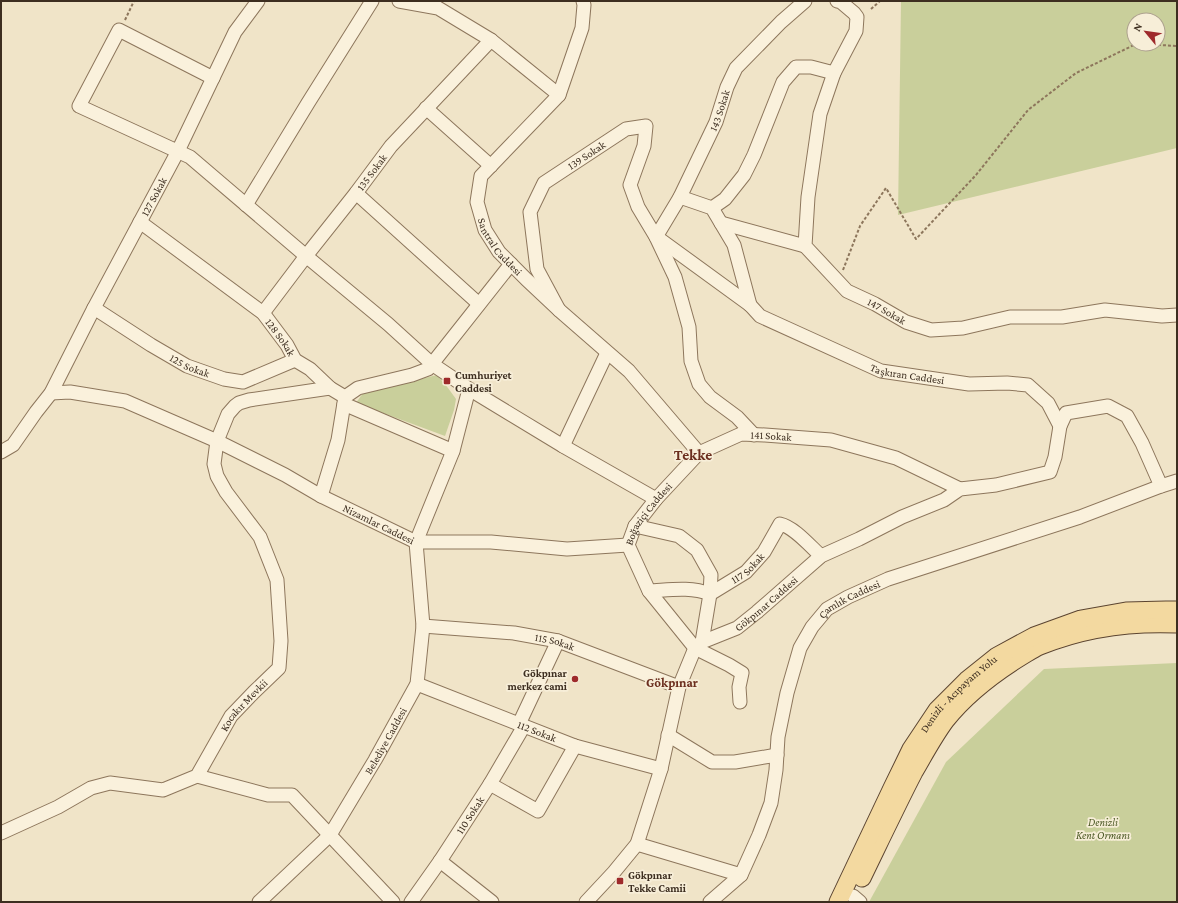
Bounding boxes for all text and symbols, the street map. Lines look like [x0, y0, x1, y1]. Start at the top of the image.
north arrow [1126, 12, 1166, 52]
text: N [1130, 21, 1145, 33]
street label: 143 Sokak [707, 88, 732, 133]
street label: 139 Sokak [565, 138, 608, 172]
street label: 135 Sokak [354, 151, 390, 193]
street label: 127 Sokak [138, 175, 169, 218]
street label: Santral Caddesi [476, 217, 525, 278]
street label: 147 Sokak [866, 295, 909, 327]
street label: 128 Sokak [263, 316, 298, 359]
street label: 125 Sokak [168, 351, 212, 380]
street label: Taşkıran Caddesi [868, 361, 945, 386]
place label: Cumhuriyet Caddesi [455, 369, 512, 394]
marker: Cumhuriyet Caddesi [442, 376, 452, 386]
street label: 141 Sokak [750, 428, 793, 443]
district label: Tekke [674, 447, 712, 463]
street label: Boğaziçi Caddesi [623, 480, 674, 547]
street label: Nizamlar Caddesi [341, 502, 417, 546]
street label: 117 Sokak [729, 550, 767, 586]
street label: Gökpınar Caddesi [732, 573, 800, 634]
street label: Çamlık Caddesi [816, 577, 882, 621]
street label: 115 Sokak [534, 631, 577, 653]
street label: Denizli - Acıpayam Yolu [918, 652, 999, 735]
place label: Gökpınar merkez cami [507, 667, 568, 692]
marker: Gökpınar merkez cami [570, 674, 580, 684]
district label: Gökpınar [646, 675, 699, 690]
street label: Kocakır Mevkii [218, 677, 270, 733]
street label: Belediye Caddesi [362, 705, 409, 776]
street label: 112 Sokak [516, 718, 559, 744]
street label: 110 Sokak [453, 794, 487, 836]
park label: Denizli Kent Ormanı [1076, 816, 1130, 841]
place label: Gökpınar Tekke Camii [628, 869, 687, 894]
marker: Gökpınar Tekke Camii [615, 876, 625, 886]

